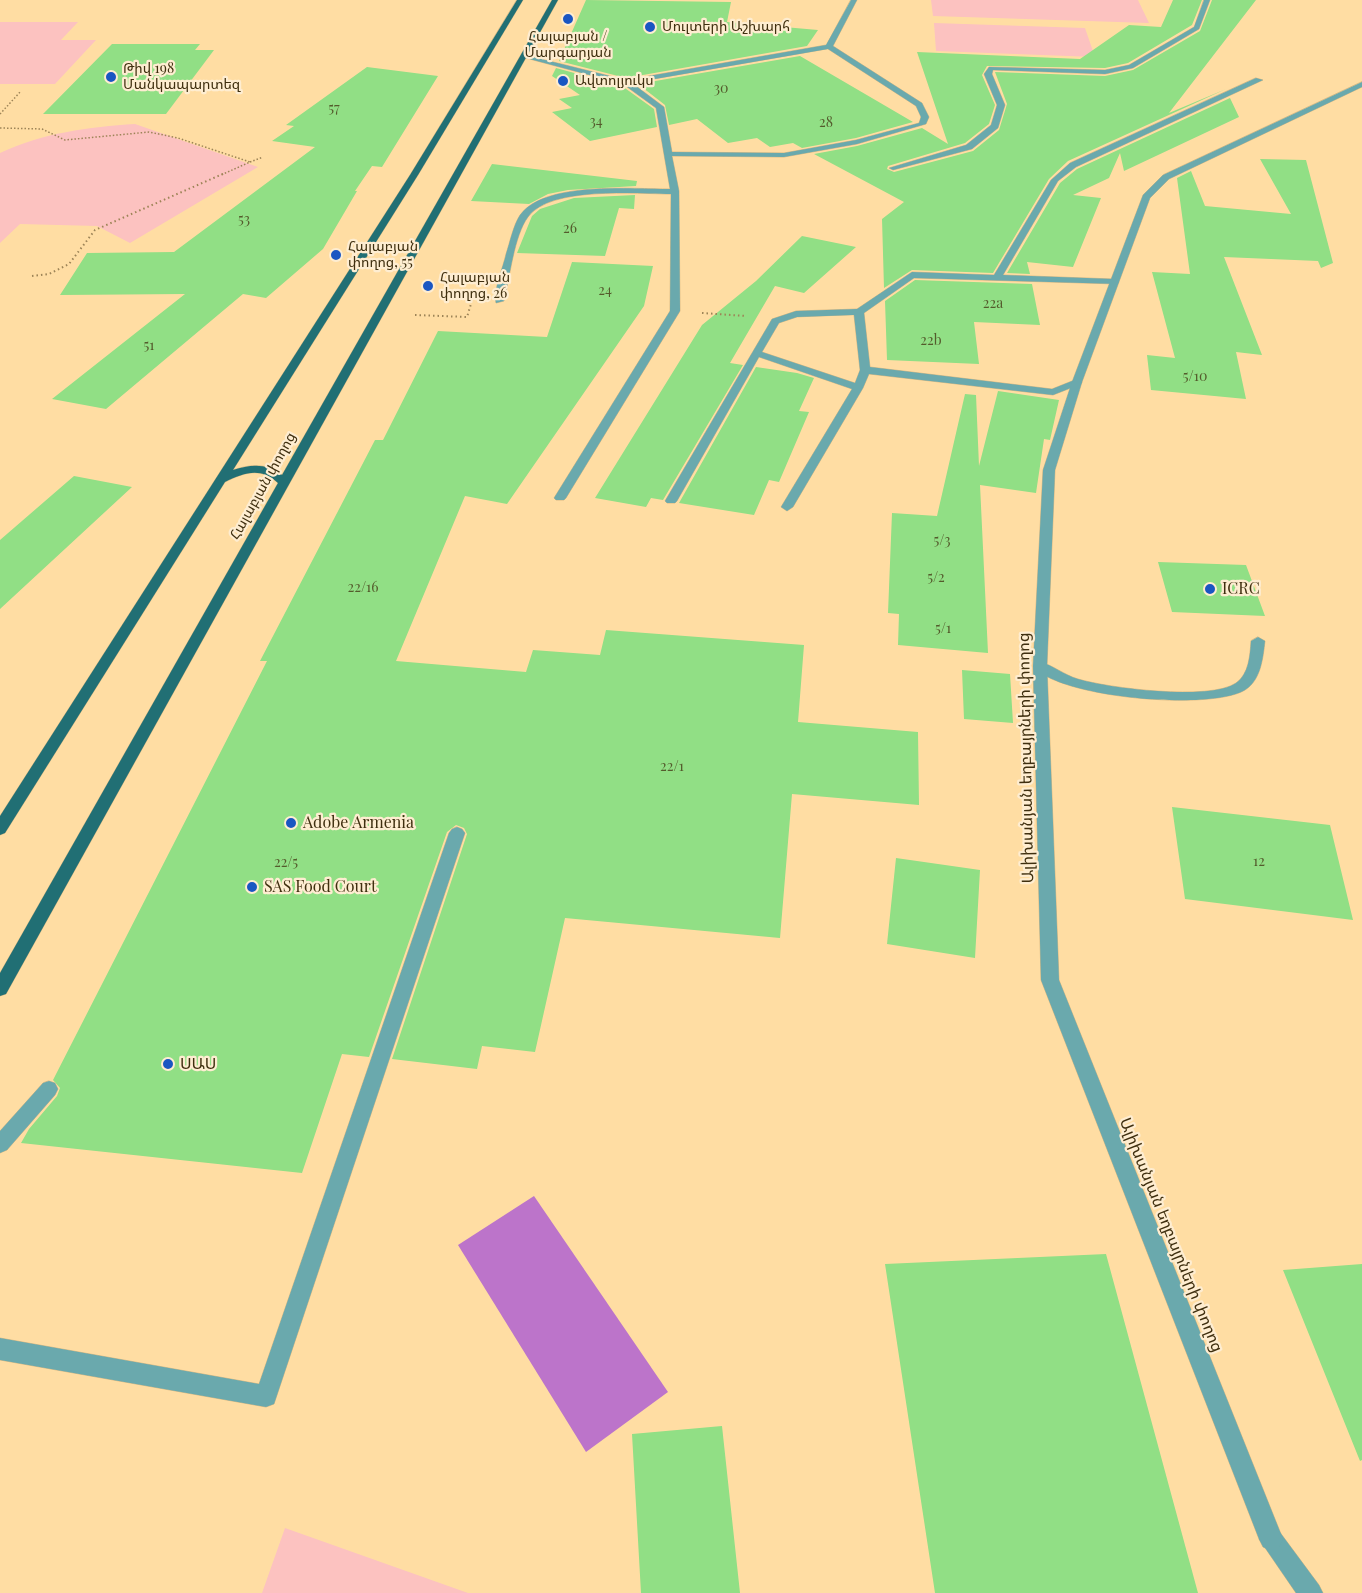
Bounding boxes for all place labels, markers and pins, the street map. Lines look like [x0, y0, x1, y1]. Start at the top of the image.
marker: Հալաբյան / Մարգարյան [561, 12, 575, 26]
place label: Մուլտերի Աշխարհ [662, 19, 790, 35]
marker: Մուլտերի Աշխարհ [643, 20, 657, 34]
place label: Հալաբյան / Մարգարյան [524, 29, 612, 62]
place label: Թիվ 198 Մանկապարտեզ [123, 61, 240, 94]
marker: Թիվ 198 Մանկապարտեզ [104, 70, 118, 84]
place label: Ավտոլյուկս [575, 73, 654, 89]
marker: Ավտոլյուկս [556, 74, 570, 88]
place label: Հալաբյան փողոց, 55 [348, 239, 418, 272]
marker: Հալաբյան փողոց, 55 [329, 248, 343, 262]
place label: Հալաբյան փողոց, 26 [440, 270, 510, 302]
marker: Հալաբյան փողոց, 26 [421, 279, 435, 293]
place label: ICRC [1222, 579, 1260, 599]
marker: ICRC [1203, 582, 1217, 596]
place label: Adobe Armenia [303, 813, 414, 833]
marker: Adobe Armenia [284, 816, 298, 830]
place label: SAS Food Court [264, 877, 377, 897]
marker: SAS Food Court [245, 880, 259, 894]
place label: ՍԱՍ [180, 1054, 216, 1074]
marker: ՍԱՍ [161, 1057, 175, 1071]

